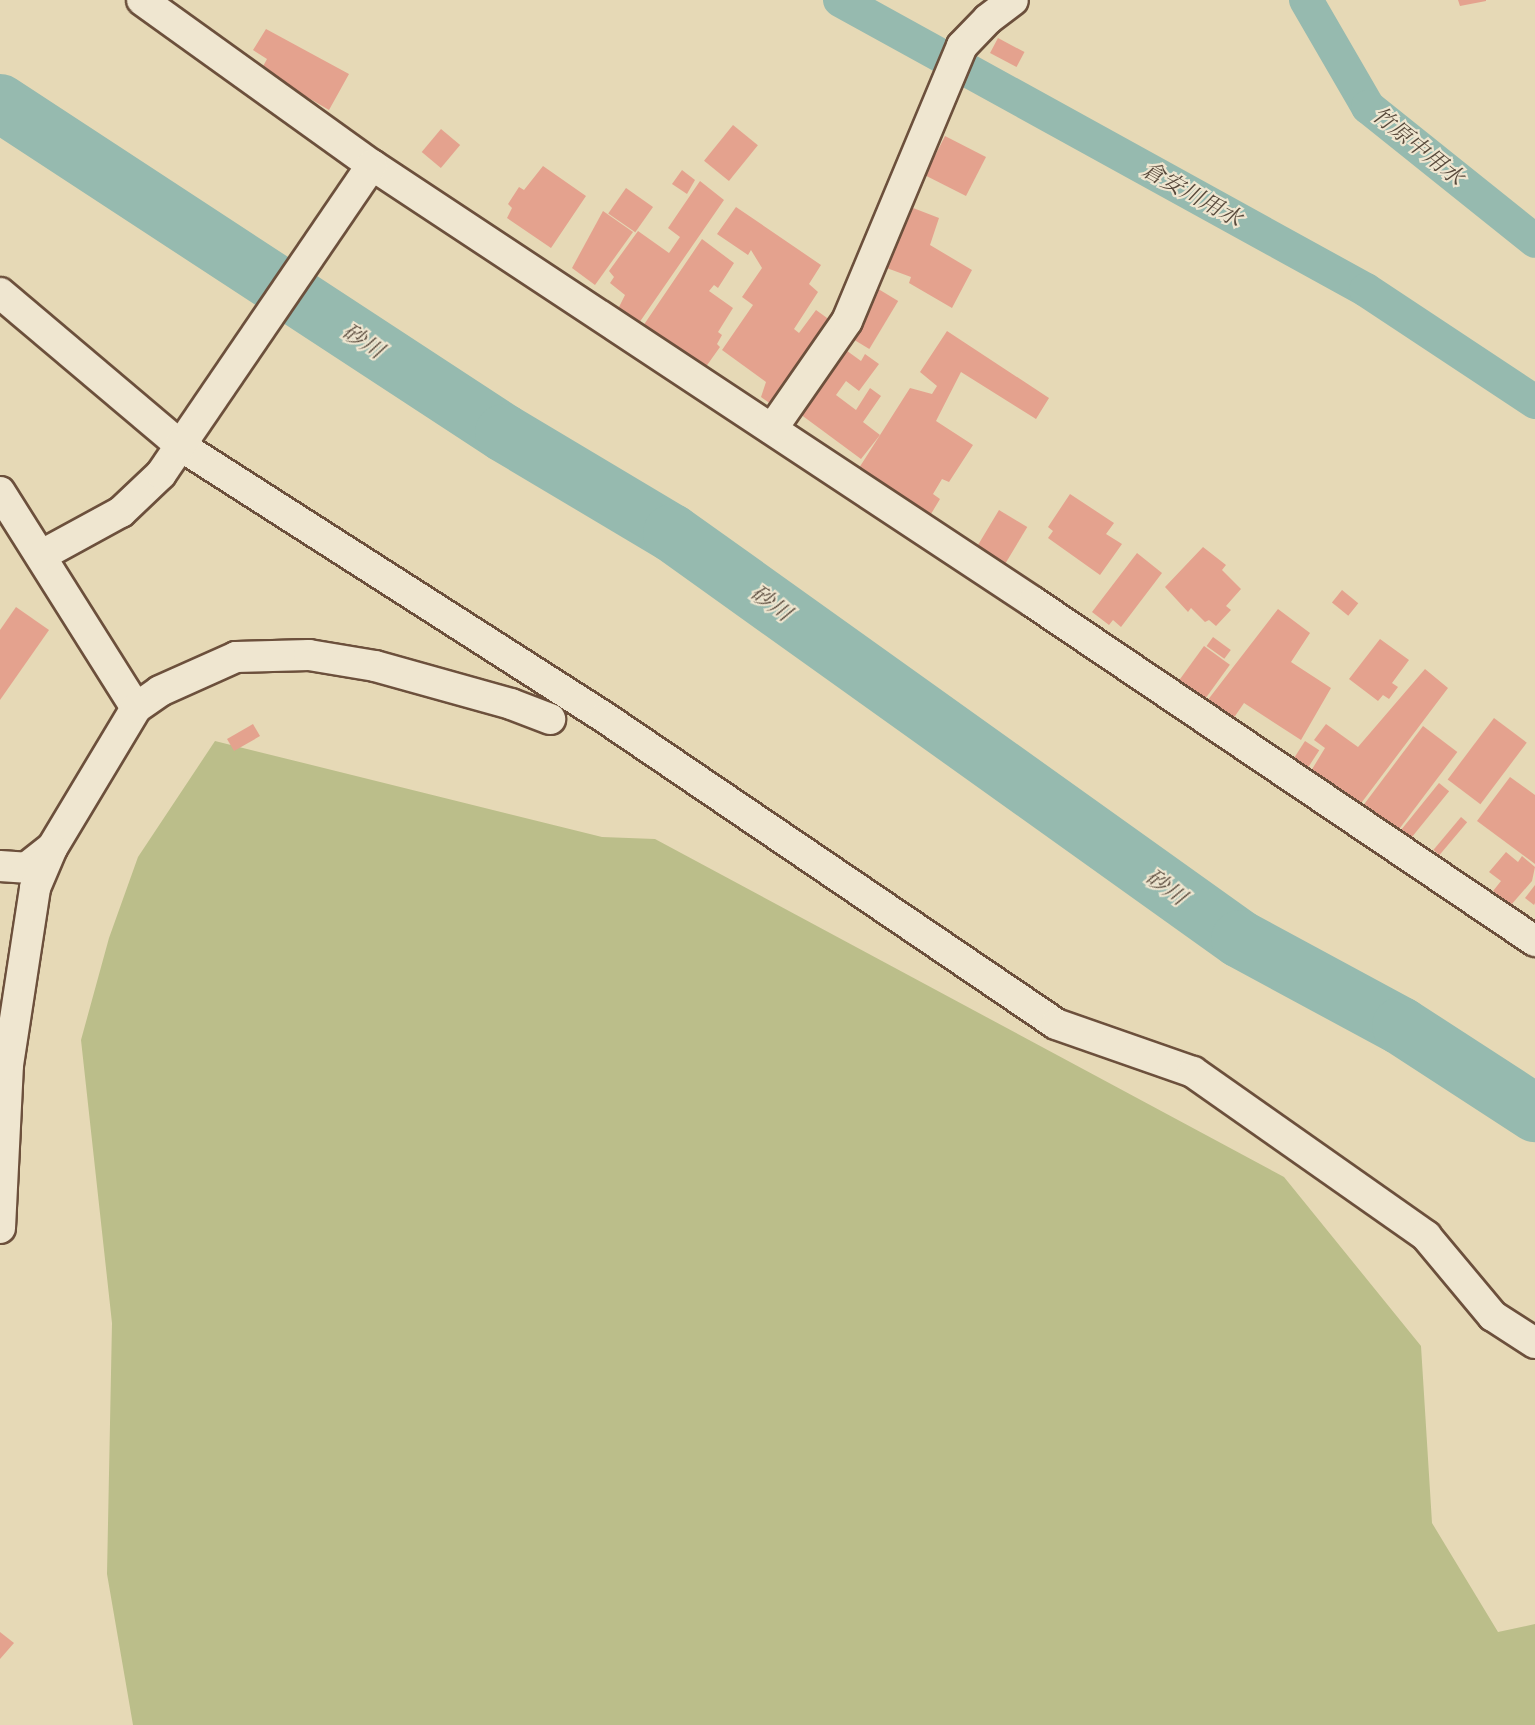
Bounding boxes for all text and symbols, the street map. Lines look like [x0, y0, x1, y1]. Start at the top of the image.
water label: 竹原中用水 [1367, 101, 1469, 191]
water label: 倉安川用水 [1137, 156, 1247, 232]
water label: 砂川 [337, 318, 389, 364]
water label: 砂川 [745, 579, 797, 627]
water label: 砂川 [1140, 863, 1192, 911]

